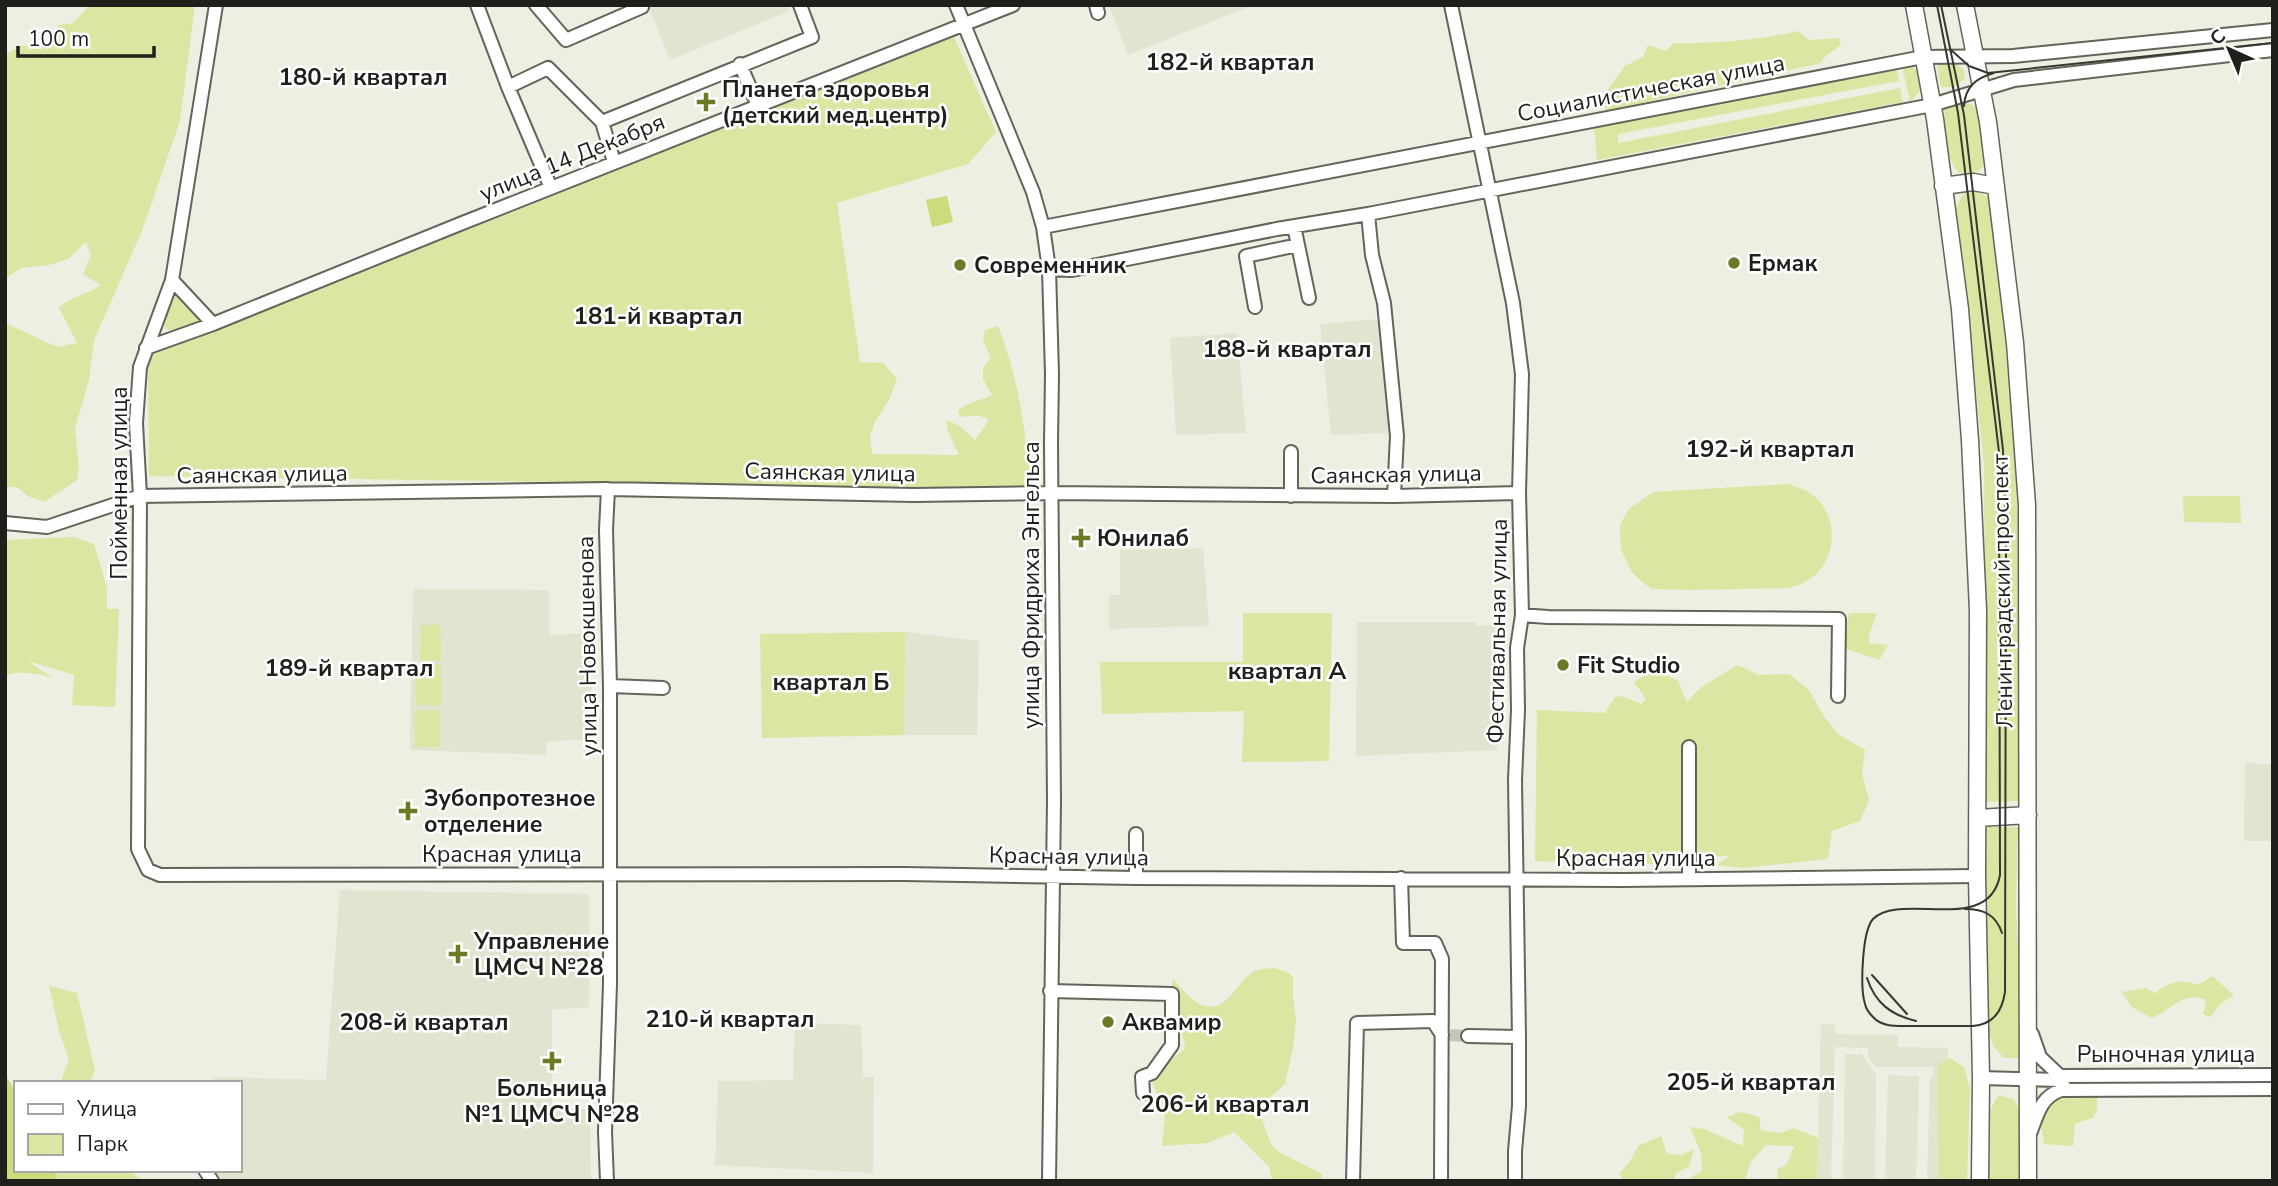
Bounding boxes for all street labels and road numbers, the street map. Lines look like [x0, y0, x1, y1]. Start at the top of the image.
street label: Социалистическая улица [1515, 47, 1788, 130]
street label: улица 14 Декабря [475, 106, 670, 209]
street label: Пойменная улица [104, 386, 135, 580]
street label: улица Фридриха Энгельса [1016, 441, 1047, 729]
street label: Ленинградский проспект [1985, 453, 2020, 729]
street label: Саянская улица [744, 456, 916, 489]
street label: Саянская улица [176, 458, 348, 491]
street label: Саянская улица [1310, 458, 1482, 491]
street label: Фестивальная улица [1480, 518, 1515, 744]
street label: улица Новокшенова [570, 535, 605, 757]
street label: Красная улица [422, 839, 582, 870]
street label: Красная улица [989, 840, 1149, 873]
street label: Красная улица [1556, 843, 1716, 874]
street label: Рыночная улица [2077, 1039, 2255, 1070]

